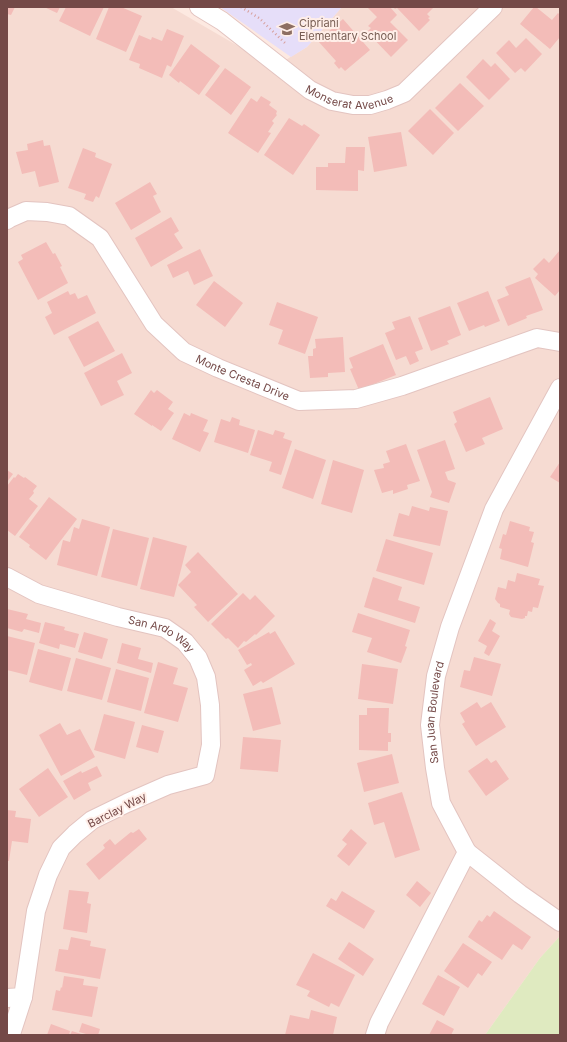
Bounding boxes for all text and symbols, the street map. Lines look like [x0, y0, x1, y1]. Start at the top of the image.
place label: Cipriani Elementary School [299, 16, 396, 43]
school or university icon: Cipriani Elementary School [278, 20, 296, 38]
street label: Monserat Avenue [303, 82, 395, 112]
street label: Monte Cresta Drive [193, 351, 292, 403]
street label: San Ardo Way [127, 613, 198, 655]
street label: San Juan Boulevard [423, 659, 447, 765]
street label: Barclay Way [85, 789, 149, 831]

